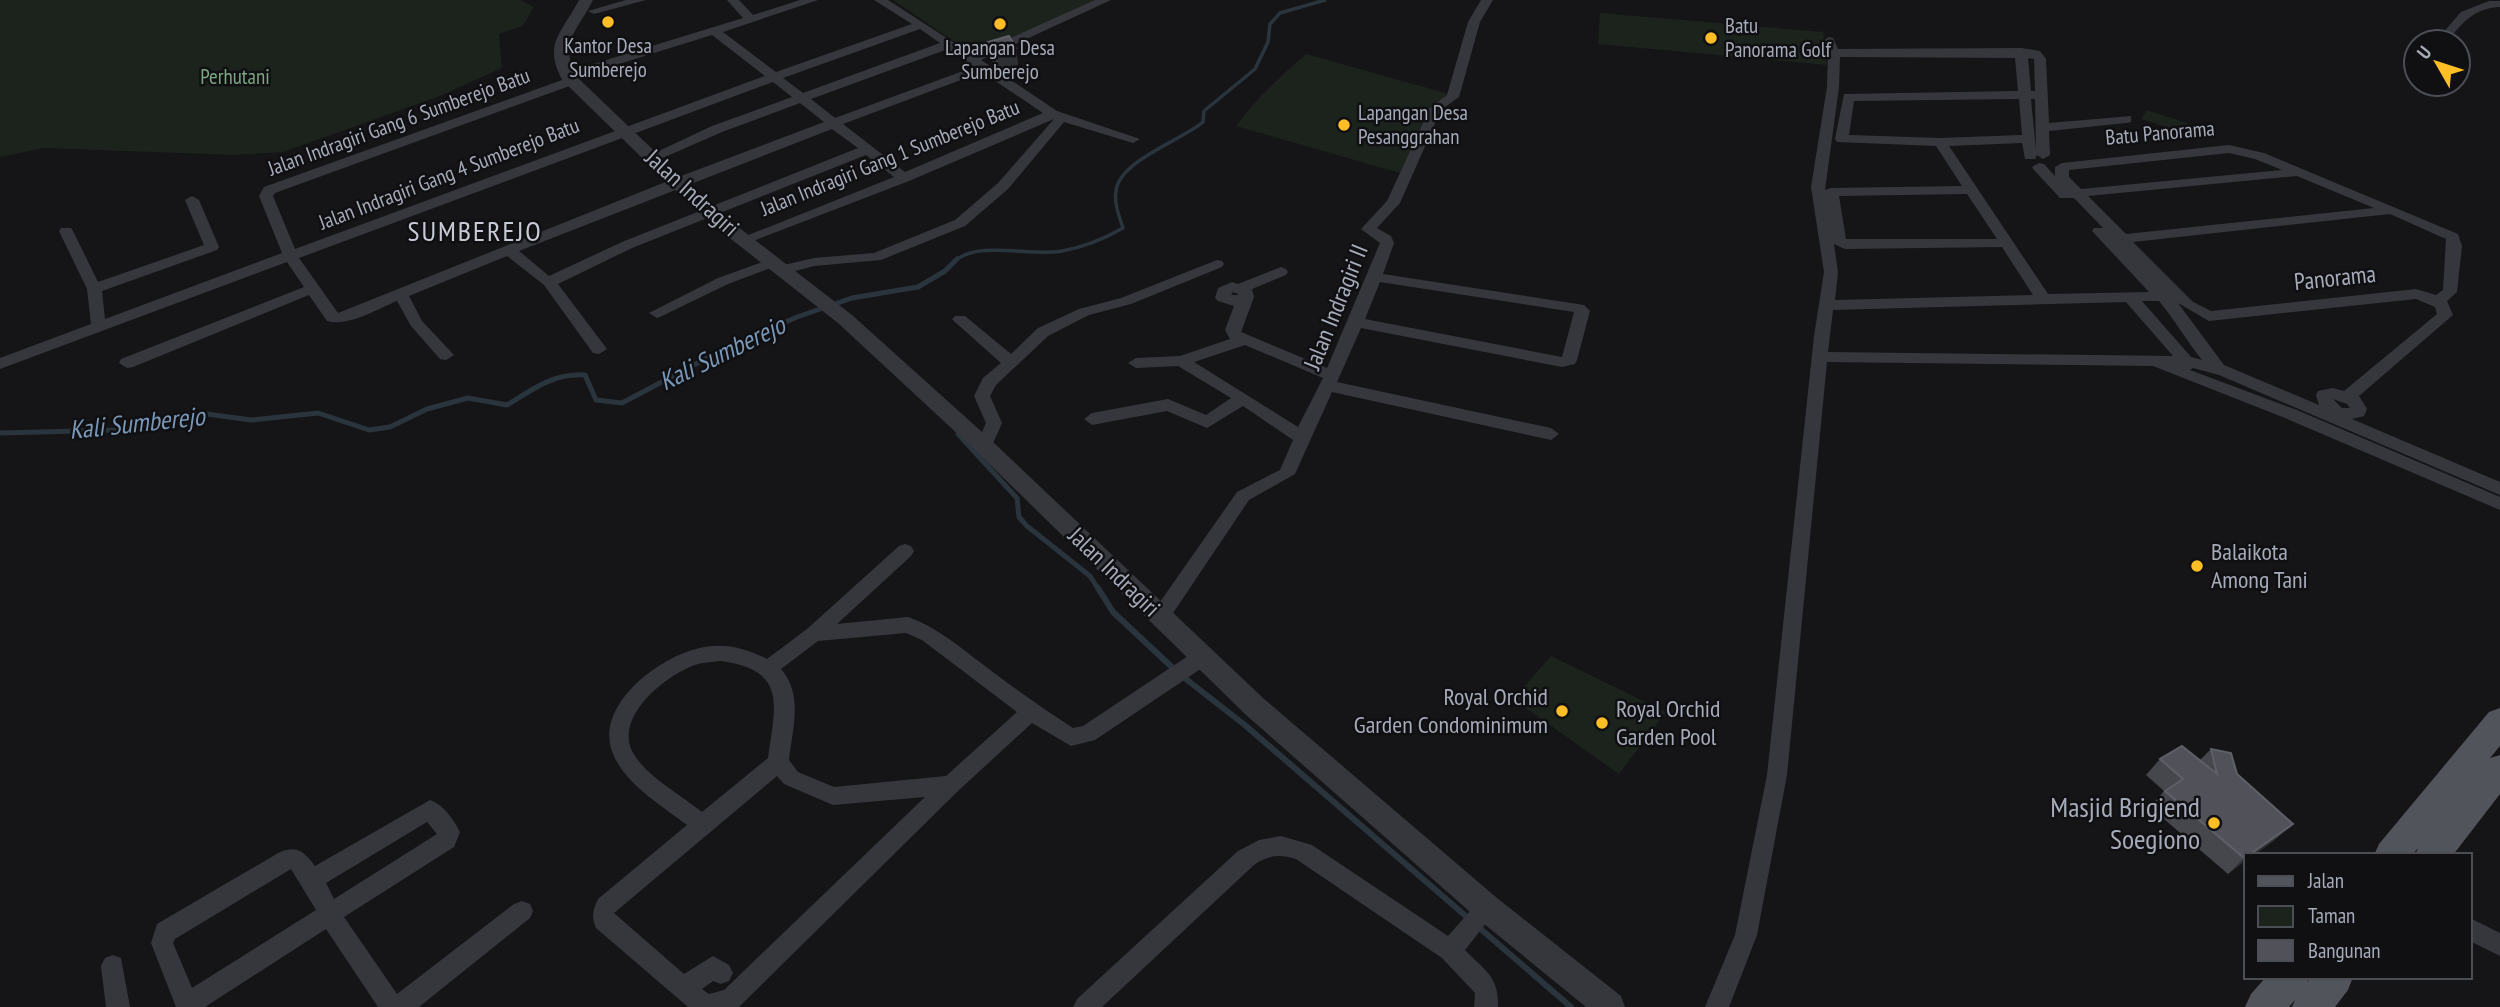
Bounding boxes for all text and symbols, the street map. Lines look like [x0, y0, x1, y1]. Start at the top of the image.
place label: Batu Panorama Golf [1725, 12, 1832, 63]
marker: Kantor Desa Sumberejo [600, 14, 616, 30]
marker: Lapangan Desa Sumberejo [992, 16, 1008, 32]
north arrow [2402, 28, 2472, 98]
marker: Batu Panorama Golf [1703, 30, 1719, 46]
place label: Kantor Desa Sumberejo [564, 32, 652, 83]
place label: Lapangan Desa Sumberejo [945, 34, 1055, 85]
text: U [2411, 41, 2436, 64]
street label: Jalan Indragiri Gang 6 Sumberejo Batu [263, 62, 533, 182]
park label: Perhutani [200, 63, 270, 90]
street label: Jalan Indragiri Gang 1 Sumberejo Batu [756, 93, 1023, 222]
place label: Lapangan Desa Pesanggrahan [1358, 99, 1468, 150]
street label: Jalan Indragiri Gang 4 Sumberejo Batu [314, 111, 583, 236]
street label: Batu Panorama [2104, 114, 2216, 151]
marker: Lapangan Desa Pesanggrahan [1336, 117, 1352, 133]
street label: Jalan Indragiri [638, 142, 746, 243]
district label: SUMBEREJO [407, 212, 543, 249]
street label: Jalan Indragiri II [1296, 240, 1375, 375]
street label: Panorama [2293, 258, 2377, 297]
water label: Kali Sumberejo [653, 307, 792, 397]
water label: Kali Sumberejo [68, 399, 208, 446]
street label: Jalan Indragiri [1061, 519, 1167, 623]
place label: Balaikota Among Tani [2211, 536, 2308, 595]
marker: Balaikota Among Tani [2189, 558, 2205, 574]
place label: Royal Orchid Garden Condominimum [1354, 681, 1548, 740]
place label: Royal Orchid Garden Pool [1616, 693, 1720, 752]
marker: Royal Orchid Garden Condominimum [1554, 703, 1570, 719]
marker: Royal Orchid Garden Pool [1594, 715, 1610, 731]
place label: Masjid Brigjend Soegiono [2050, 788, 2200, 857]
marker: Masjid Brigjend Soegiono [2206, 815, 2222, 831]
legend [2244, 853, 2472, 979]
text: Jalan [2307, 867, 2344, 894]
text: Taman [2308, 902, 2355, 929]
text: Bangunan [2308, 937, 2381, 964]

